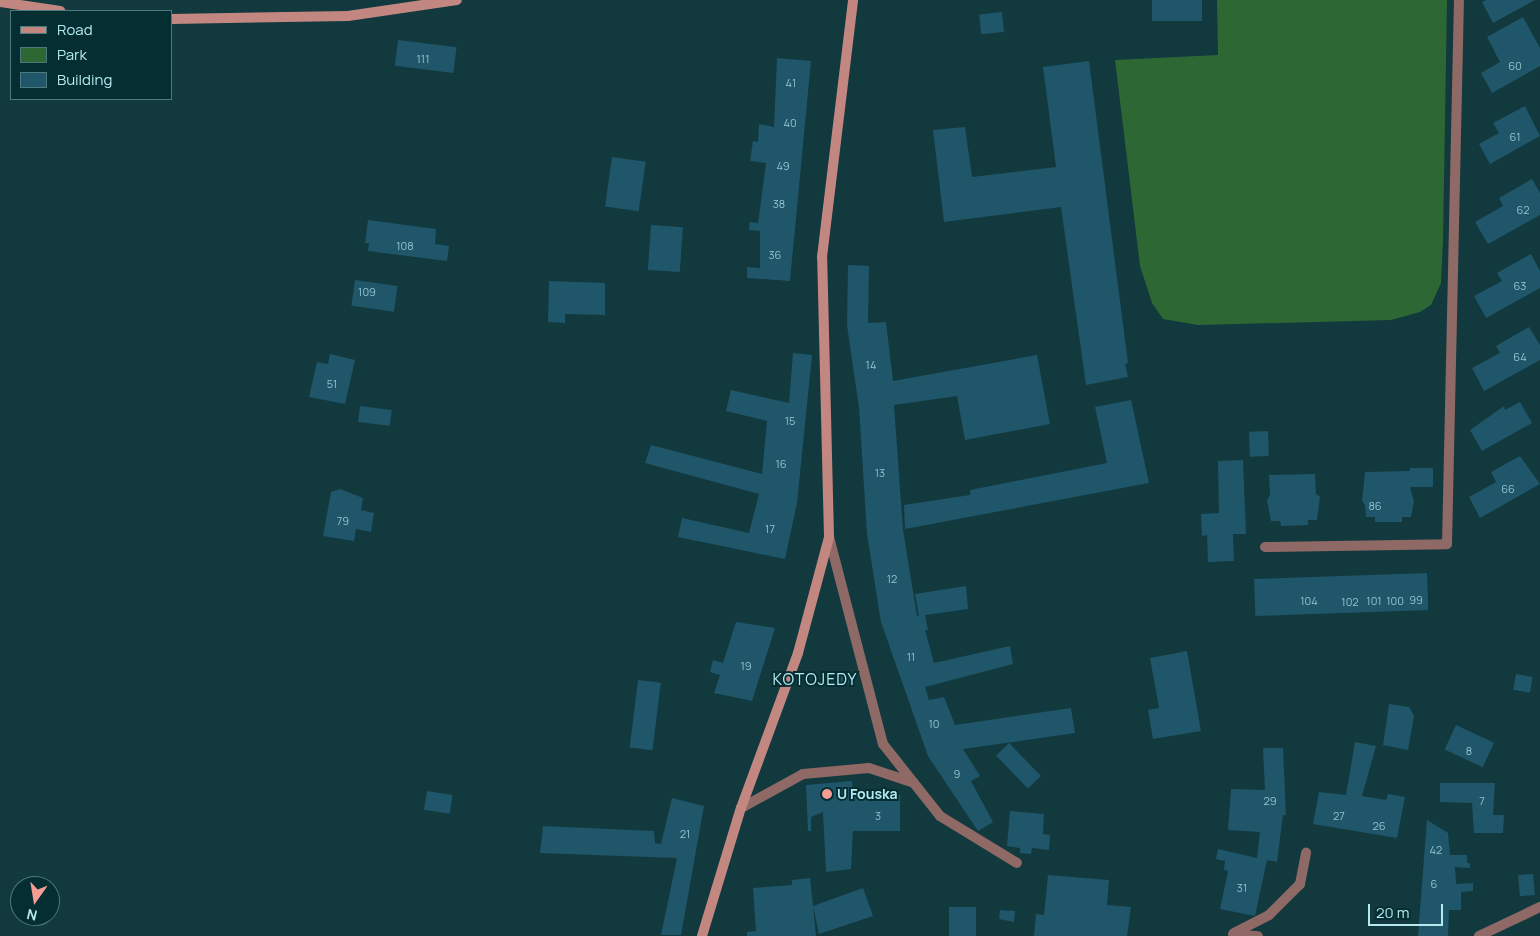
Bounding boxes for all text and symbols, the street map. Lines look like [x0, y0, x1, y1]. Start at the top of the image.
legend [10, 10, 172, 100]
text: Road [57, 19, 93, 40]
text: Park [57, 44, 87, 65]
house number: 111 [417, 52, 429, 66]
house number: 60 [1508, 59, 1522, 73]
text: Building [57, 69, 112, 90]
house number: 41 [786, 76, 796, 90]
house number: 40 [783, 116, 797, 130]
house number: 61 [1510, 130, 1520, 144]
house number: 49 [776, 159, 790, 173]
house number: 38 [773, 197, 785, 211]
house number: 62 [1516, 203, 1530, 217]
house number: 108 [396, 239, 414, 253]
house number: 36 [769, 248, 781, 262]
house number: 63 [1514, 279, 1526, 293]
house number: 109 [358, 285, 376, 299]
house number: 64 [1513, 350, 1527, 364]
house number: 14 [866, 358, 876, 372]
house number: 51 [327, 377, 337, 391]
house number: 15 [785, 414, 795, 428]
house number: 16 [775, 457, 787, 471]
house number: 13 [875, 466, 885, 480]
house number: 66 [1501, 482, 1515, 496]
house number: 86 [1368, 499, 1382, 513]
house number: 79 [337, 514, 349, 528]
house number: 17 [765, 522, 775, 536]
house number: 12 [887, 572, 897, 586]
house number: 99 [1409, 593, 1423, 607]
house number: 104 [1300, 594, 1318, 608]
house number: 101 [1366, 594, 1382, 608]
house number: 100 [1386, 594, 1404, 608]
house number: 102 [1341, 595, 1359, 609]
house number: 11 [907, 650, 915, 664]
house number: 19 [740, 659, 752, 673]
district label: KOTOJEDY [771, 669, 859, 689]
house number: 10 [929, 717, 939, 731]
house number: 8 [1466, 744, 1472, 758]
house number: 9 [954, 767, 960, 781]
place label: U Fouska [837, 786, 898, 802]
marker: U Fouska [821, 788, 833, 800]
house number: 29 [1263, 794, 1277, 808]
house number: 7 [1479, 794, 1485, 808]
house number: 3 [875, 809, 881, 823]
house number: 27 [1333, 809, 1345, 823]
house number: 26 [1372, 819, 1386, 833]
house number: 21 [680, 827, 690, 841]
house number: 42 [1430, 843, 1442, 857]
north arrow [10, 876, 60, 926]
house number: 6 [1431, 877, 1437, 891]
house number: 31 [1237, 881, 1247, 895]
scale bar [1370, 894, 1445, 926]
text: 20 m [1376, 902, 1409, 923]
text: N [25, 905, 39, 926]

